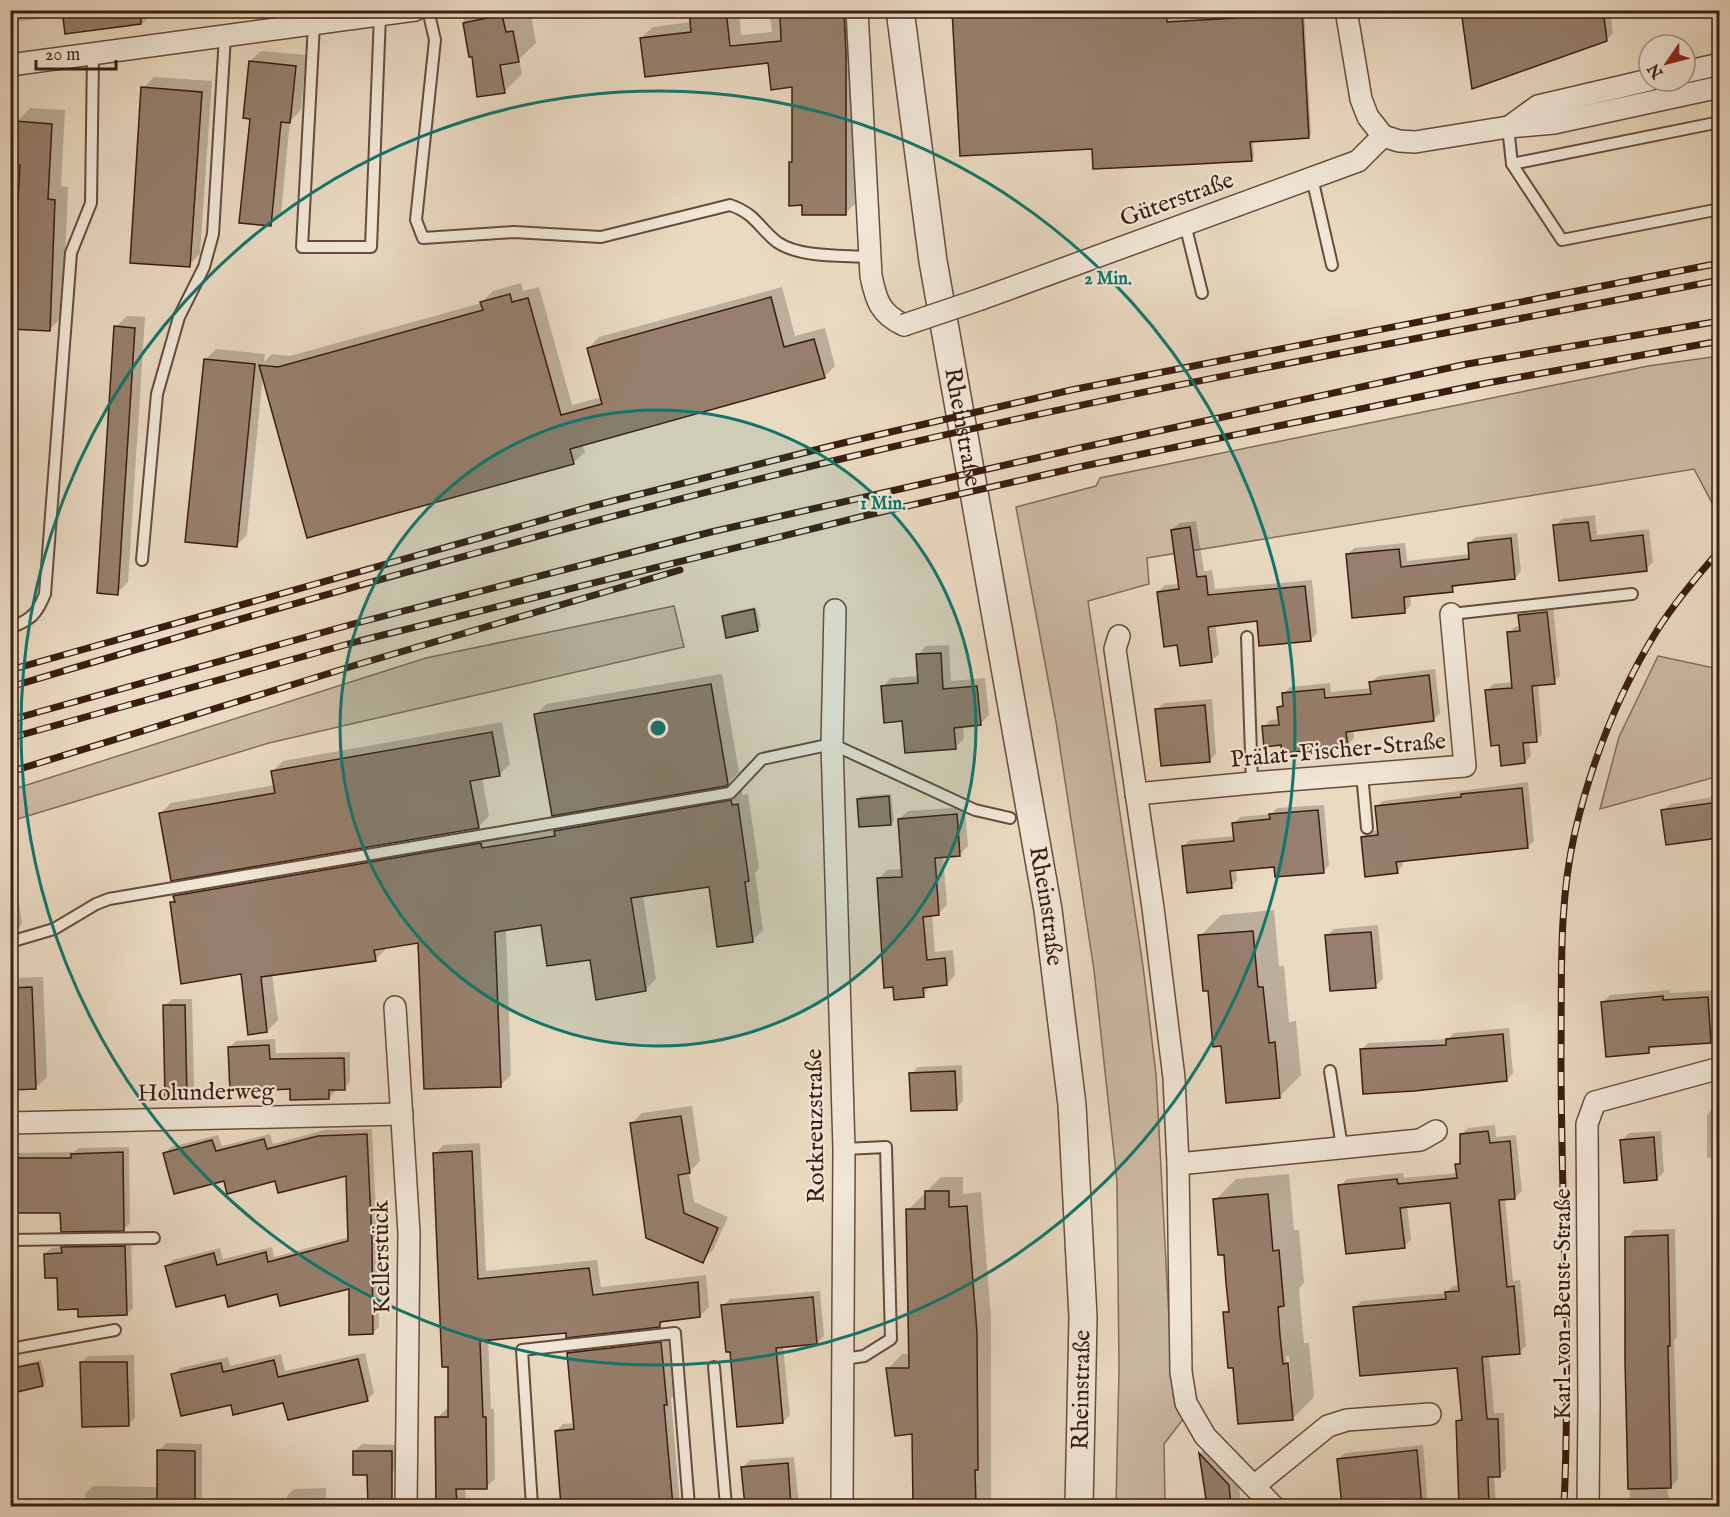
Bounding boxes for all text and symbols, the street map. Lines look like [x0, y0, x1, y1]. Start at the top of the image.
scale bar [36, 33, 116, 71]
north arrow [1637, 33, 1697, 93]
text: 20 m [45, 44, 80, 67]
text: N [1644, 59, 1669, 83]
street label: Güterstraße [1116, 165, 1238, 235]
text: 2 Min. [1084, 268, 1132, 291]
street label: Rheinstraße [937, 365, 988, 489]
text: 1 Min. [860, 493, 906, 516]
centre of rings [648, 718, 668, 738]
street label: Prälat-Fischer-Straße [1229, 726, 1447, 776]
street label: Rheinstraße [1021, 844, 1070, 967]
street label: Rotkreuzstraße [799, 1048, 833, 1204]
street label: Holunderweg [137, 1076, 276, 1110]
street label: Karl-von-Beust-Straße [1548, 1188, 1579, 1420]
street label: Kellerstück [366, 1200, 398, 1314]
street label: Rheinstraße [1065, 1330, 1099, 1450]

